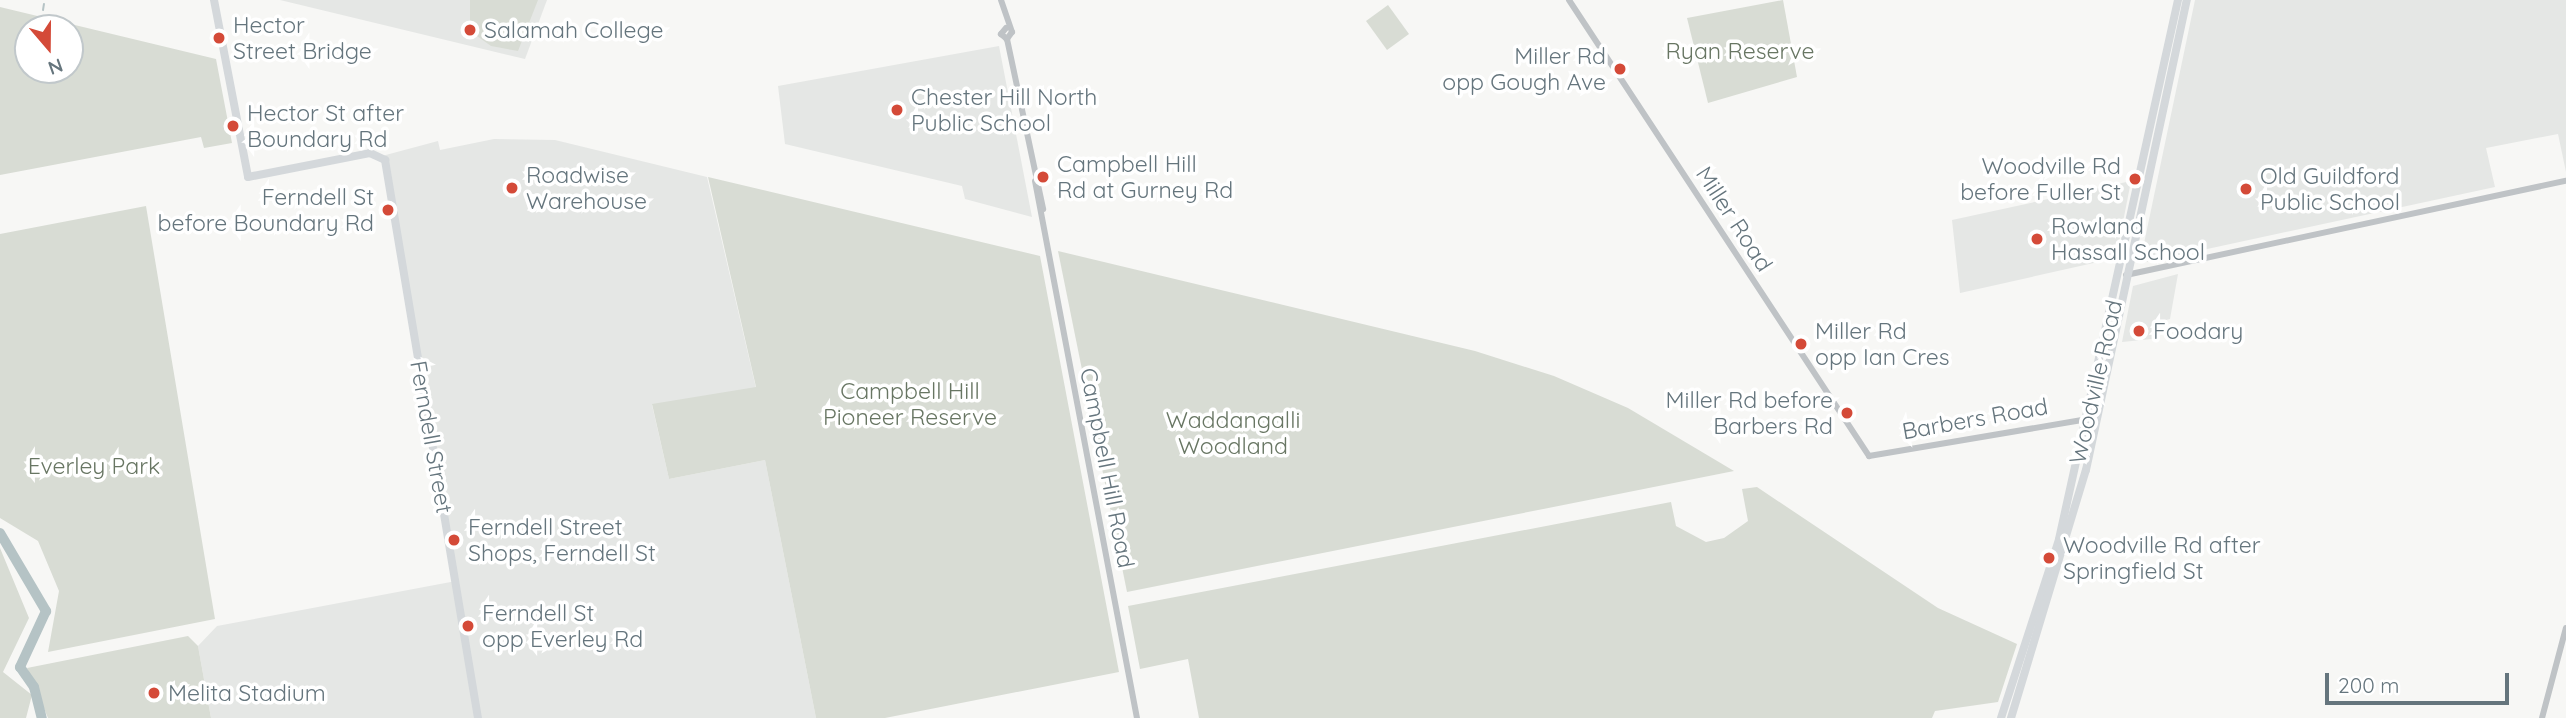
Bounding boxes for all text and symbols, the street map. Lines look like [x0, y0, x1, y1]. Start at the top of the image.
place label: Hector Street Bridge [233, 11, 372, 65]
north arrow [14, 14, 84, 84]
place label: Salamah College [484, 16, 663, 44]
marker: Salamah College [462, 22, 478, 38]
marker: Hector Street Bridge [211, 30, 227, 46]
park label: Ryan Reserve [1665, 37, 1815, 65]
place label: Miller Rd opp Gough Ave [1442, 42, 1606, 96]
text: N [45, 53, 66, 81]
marker: Miller Rd opp Gough Ave [1612, 61, 1628, 77]
place label: Chester Hill North Public School [911, 83, 1097, 137]
place label: Hector St after Boundary Rd [247, 99, 404, 153]
marker: Chester Hill North Public School [889, 102, 905, 118]
marker: Hector St after Boundary Rd [225, 118, 241, 134]
place label: Campbell Hill Rd at Gurney Rd [1057, 150, 1233, 204]
place label: Woodville Rd before Fuller St [1960, 152, 2121, 206]
place label: Roadwise Warehouse [526, 161, 647, 215]
street label: Miller Road [1690, 161, 1778, 277]
place label: Old Guildford Public School [2260, 162, 2400, 216]
marker: Campbell Hill Rd at Gurney Rd [1035, 169, 1051, 185]
marker: Woodville Rd before Fuller St [2127, 171, 2143, 187]
marker: Roadwise Warehouse [504, 180, 520, 196]
marker: Old Guildford Public School [2238, 181, 2254, 197]
place label: Ferndell St before Boundary Rd [158, 183, 374, 237]
marker: Ferndell St before Boundary Rd [380, 202, 396, 218]
place label: Rowland Hassall School [2051, 212, 2205, 266]
marker: Rowland Hassall School [2029, 231, 2045, 247]
street label: Woodville Road [2064, 297, 2128, 467]
place label: Miller Rd opp Ian Cres [1815, 317, 1949, 371]
place label: Foodary [2153, 317, 2243, 345]
marker: Foodary [2131, 323, 2147, 339]
marker: Miller Rd opp Ian Cres [1793, 336, 1809, 352]
street label: Ferndell Street [404, 359, 458, 515]
street label: Campbell Hill Road [1074, 366, 1140, 570]
park label: Campbell Hill Pioneer Reserve [823, 377, 997, 431]
place label: Miller Rd before Barbers Rd [1665, 386, 1833, 440]
street label: Barbers Road [1900, 393, 2050, 445]
marker: Miller Rd before Barbers Rd [1839, 405, 1855, 421]
park label: Waddangalli Woodland [1166, 406, 1300, 460]
park label: Everley Park [28, 452, 160, 480]
place label: Ferndell Street Shops, Ferndell St [468, 513, 656, 567]
place label: Woodville Rd after Springfield St [2063, 531, 2261, 585]
marker: Ferndell Street Shops, Ferndell St [446, 532, 462, 548]
marker: Woodville Rd after Springfield St [2041, 550, 2057, 566]
place label: Ferndell St opp Everley Rd [482, 599, 643, 653]
marker: Ferndell St opp Everley Rd [460, 618, 476, 634]
scale bar [2328, 658, 2512, 702]
text: 200 m [2338, 672, 2400, 698]
place label: Melita Stadium [168, 679, 326, 707]
marker: Melita Stadium [146, 685, 162, 701]

